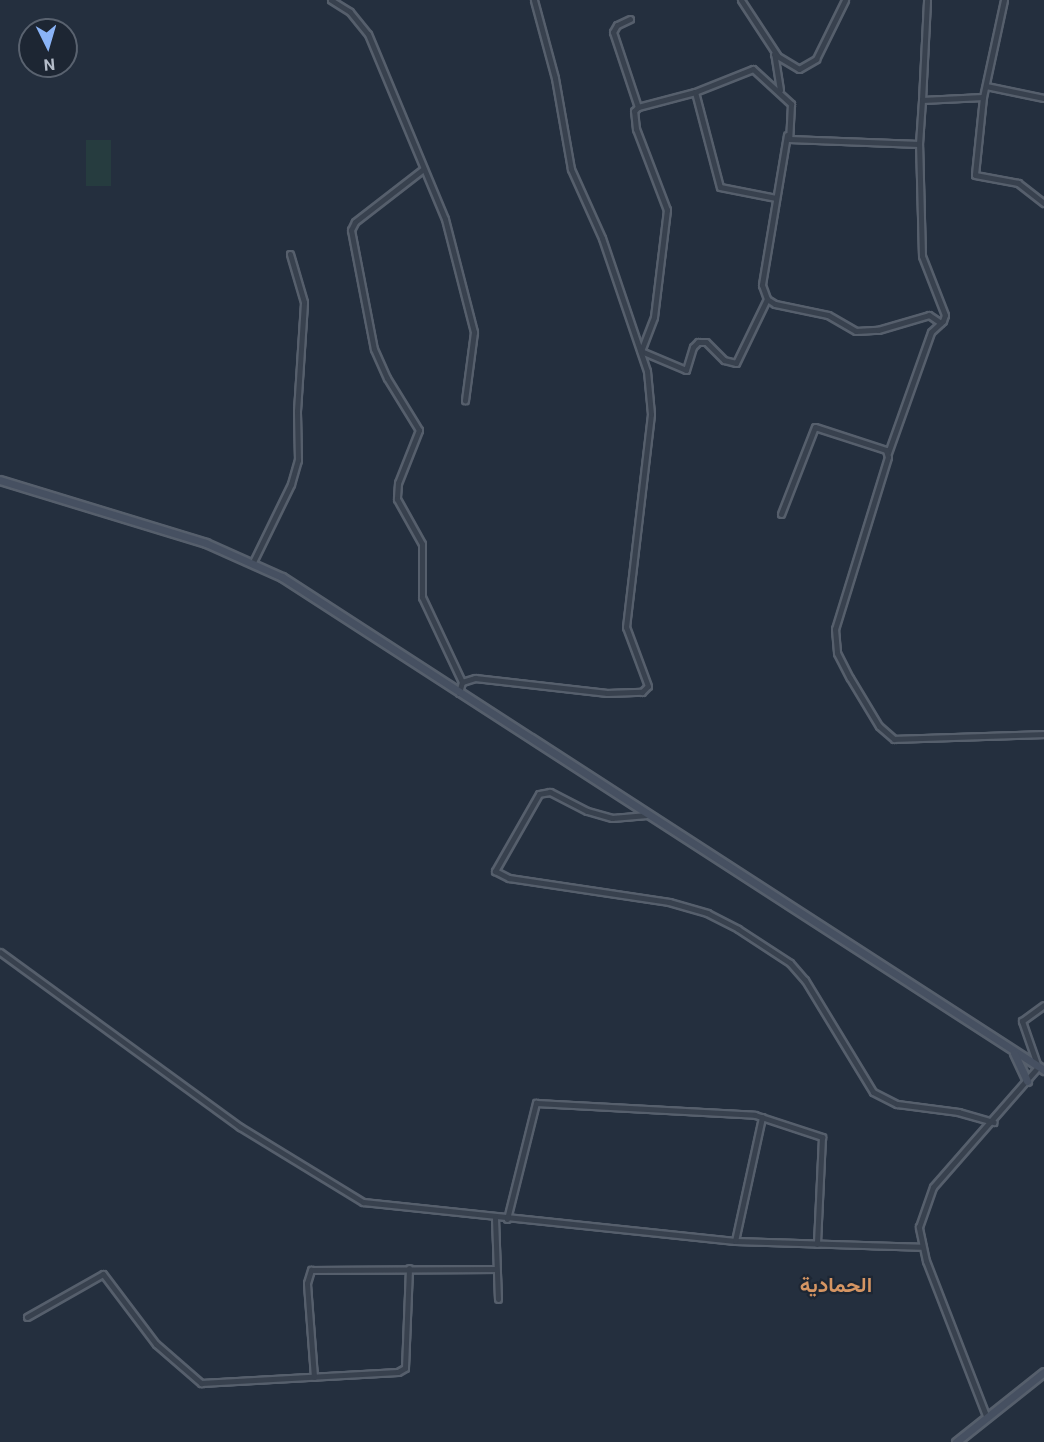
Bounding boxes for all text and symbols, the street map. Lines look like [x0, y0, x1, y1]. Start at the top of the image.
north arrow [18, 18, 78, 78]
text: N [43, 54, 56, 74]
district label: الحمادية [800, 1272, 872, 1298]

